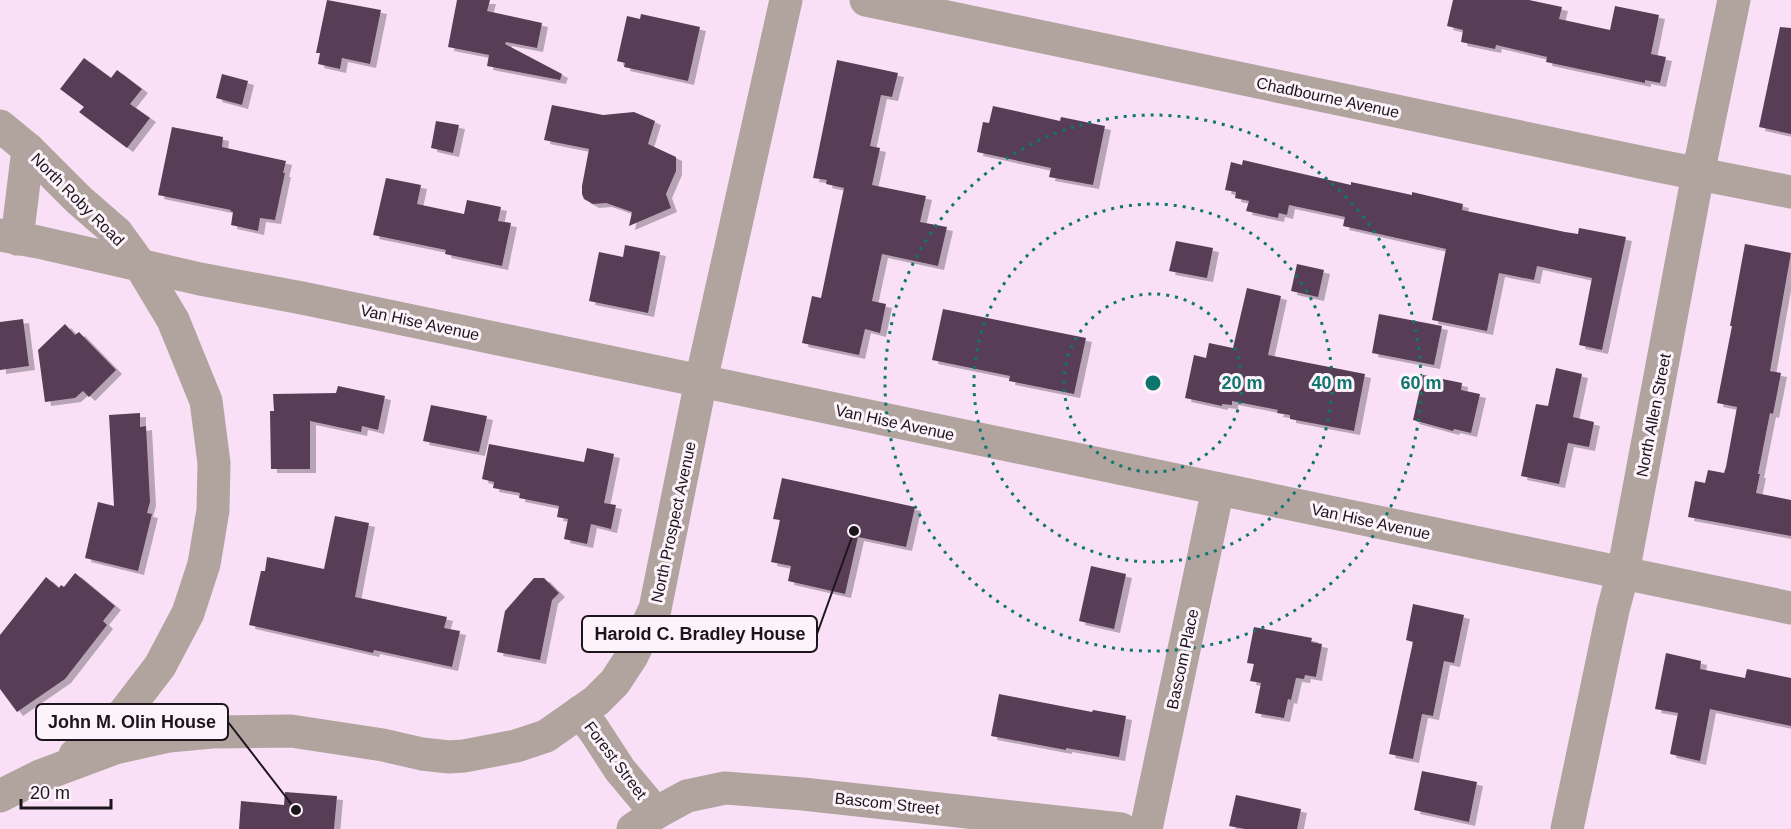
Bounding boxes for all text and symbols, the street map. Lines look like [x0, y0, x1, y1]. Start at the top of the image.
street label: Chadbourne Avenue [1255, 74, 1401, 121]
street label: North Roby Road [28, 150, 127, 249]
street label: Van Hise Avenue [359, 302, 481, 343]
street label: North Allen Street [1633, 351, 1674, 478]
centre of rings [1143, 373, 1163, 393]
text: 20 m [1221, 373, 1263, 393]
text: 40 m [1311, 373, 1353, 393]
text: 60 m [1400, 373, 1442, 393]
street label: Van Hise Avenue [834, 402, 956, 443]
street label: North Prospect Avenue [648, 440, 699, 604]
street label: Van Hise Avenue [1310, 501, 1432, 542]
street label: Bascom Place [1164, 607, 1201, 711]
callout: Harold C. Bradley House [582, 616, 817, 652]
text: Harold C. Bradley House [594, 624, 806, 644]
callout: John M. Olin House [36, 704, 228, 740]
text: John M. Olin House [48, 712, 216, 732]
street label: Forest Street [581, 718, 651, 803]
scale bar [21, 772, 111, 810]
text: 20 m [30, 783, 70, 803]
street label: Bascom Street [834, 790, 941, 817]

